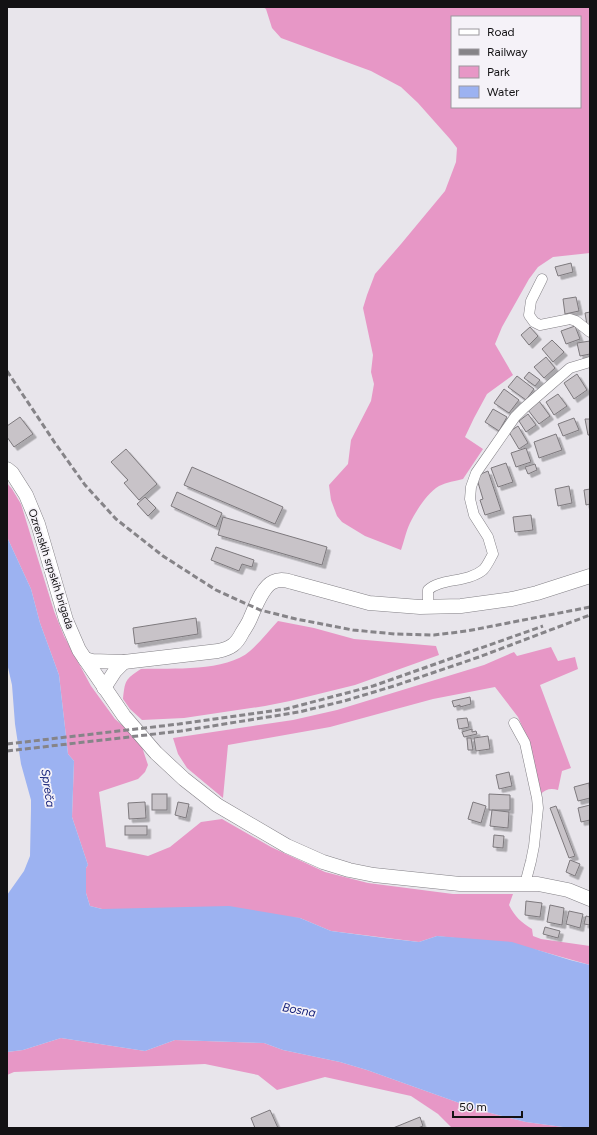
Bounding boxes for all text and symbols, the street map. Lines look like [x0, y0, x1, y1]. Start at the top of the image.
legend [451, 16, 581, 108]
text: Road [487, 25, 515, 39]
text: Railway [487, 45, 528, 59]
text: Park [487, 65, 510, 79]
text: Water [487, 85, 519, 99]
street label: Ozrenskih srpskih brigada [25, 507, 77, 631]
water label: Spreča [38, 768, 58, 808]
water label: Bosna [281, 1000, 317, 1020]
scale bar [453, 1093, 522, 1119]
text: 50 m [459, 1100, 487, 1114]

